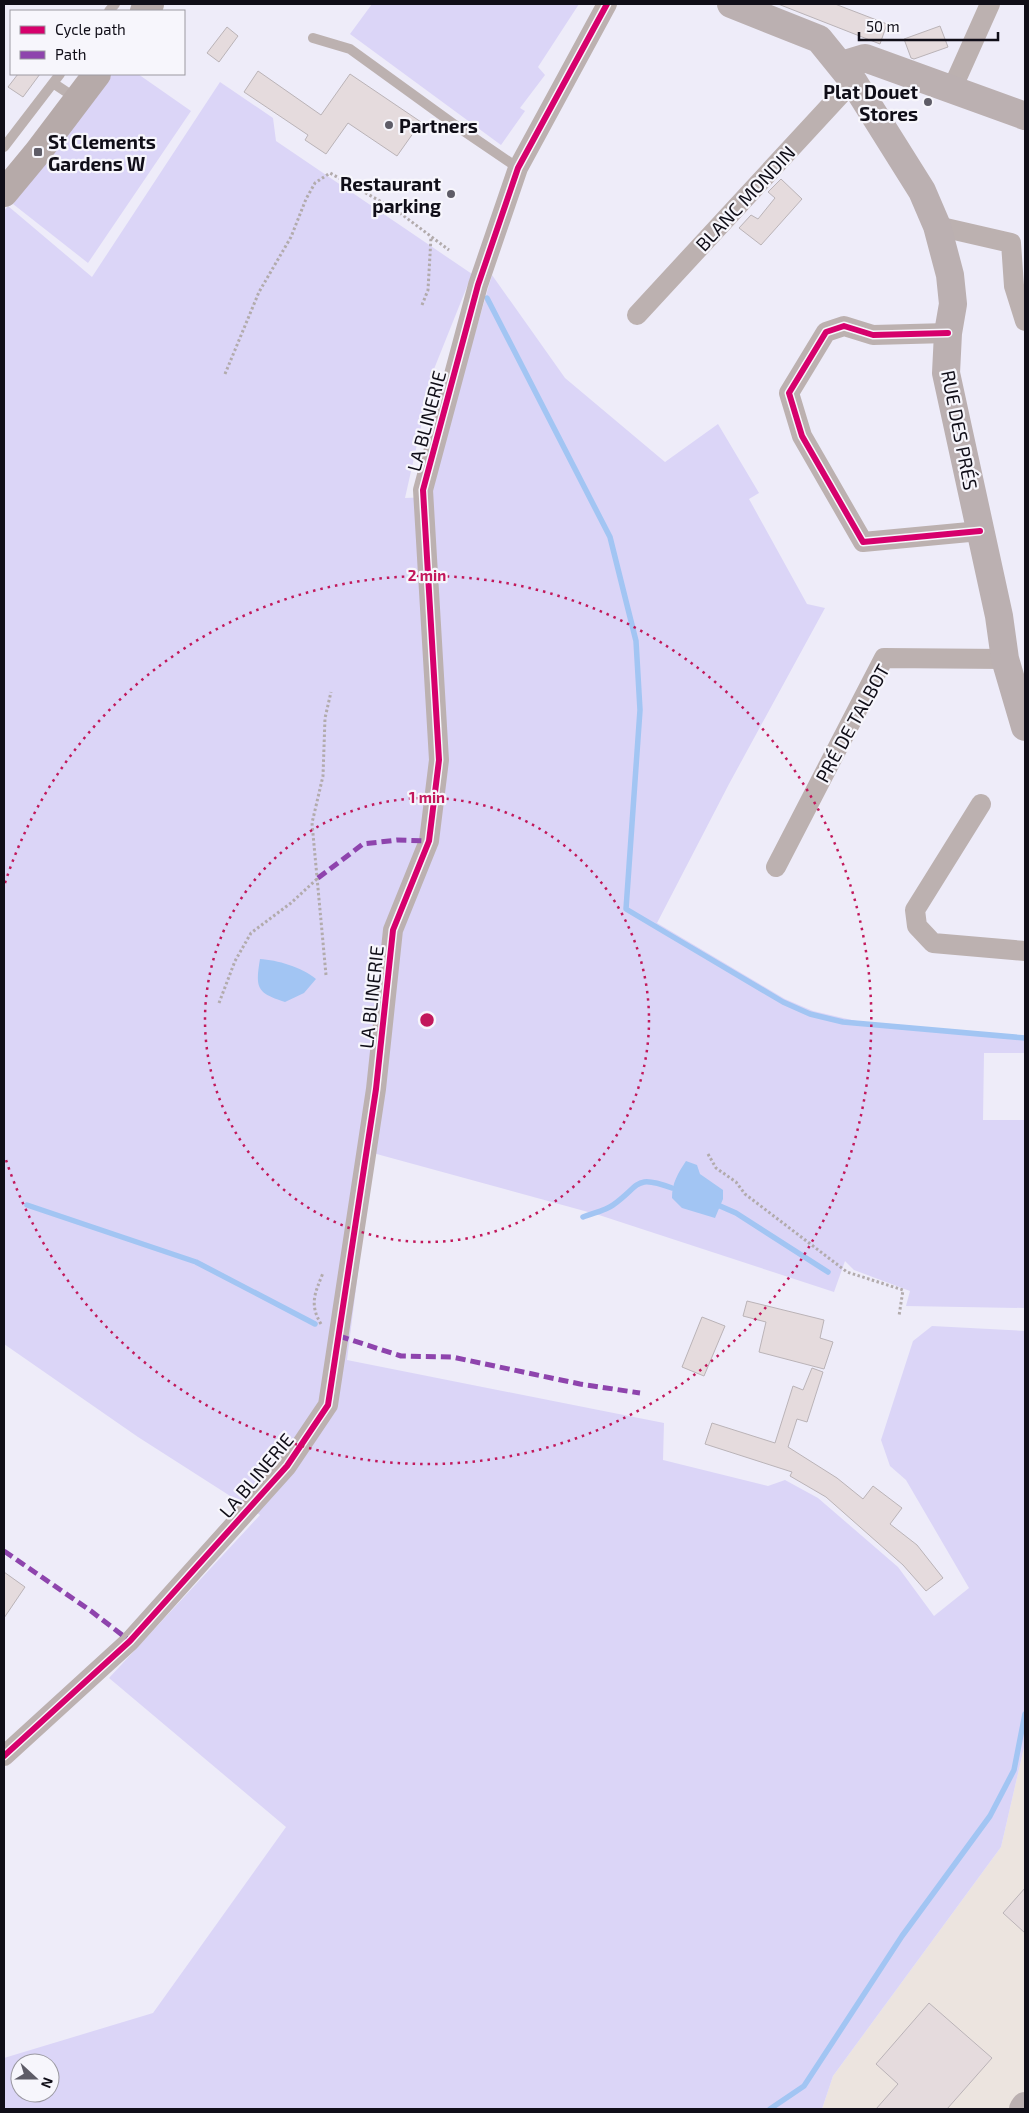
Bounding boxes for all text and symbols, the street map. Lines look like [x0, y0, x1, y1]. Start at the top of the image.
legend [10, 10, 185, 75]
scale bar [859, 10, 998, 42]
text: 50 m [866, 17, 900, 35]
text: Cycle path [55, 20, 126, 38]
text: Path [55, 45, 86, 63]
place label: Plat Douet Stores [823, 80, 918, 125]
marker: Plat Douet Stores [922, 96, 934, 108]
place label: Partners [399, 114, 478, 137]
marker: Partners [383, 119, 395, 131]
place label: St Clements Gardens W [48, 130, 156, 175]
street label: BLANC MONDIN [690, 141, 800, 255]
marker: St Clements Gardens W [32, 146, 44, 158]
place label: Restaurant parking [340, 172, 441, 217]
marker: Restaurant parking [445, 188, 457, 200]
street label: LA BLINERIE [402, 368, 450, 474]
street label: RUE DES PRÉS [937, 368, 983, 492]
text: 2 min [408, 566, 446, 584]
street label: PRÉ DE TALBOT [810, 660, 894, 786]
text: 1 min [409, 788, 445, 806]
street label: LA BLINERIE [354, 944, 388, 1050]
centre of rings [418, 1011, 436, 1029]
street label: LA BLINERIE [214, 1428, 298, 1522]
north arrow [10, 2053, 60, 2103]
text: N [38, 2075, 57, 2091]

